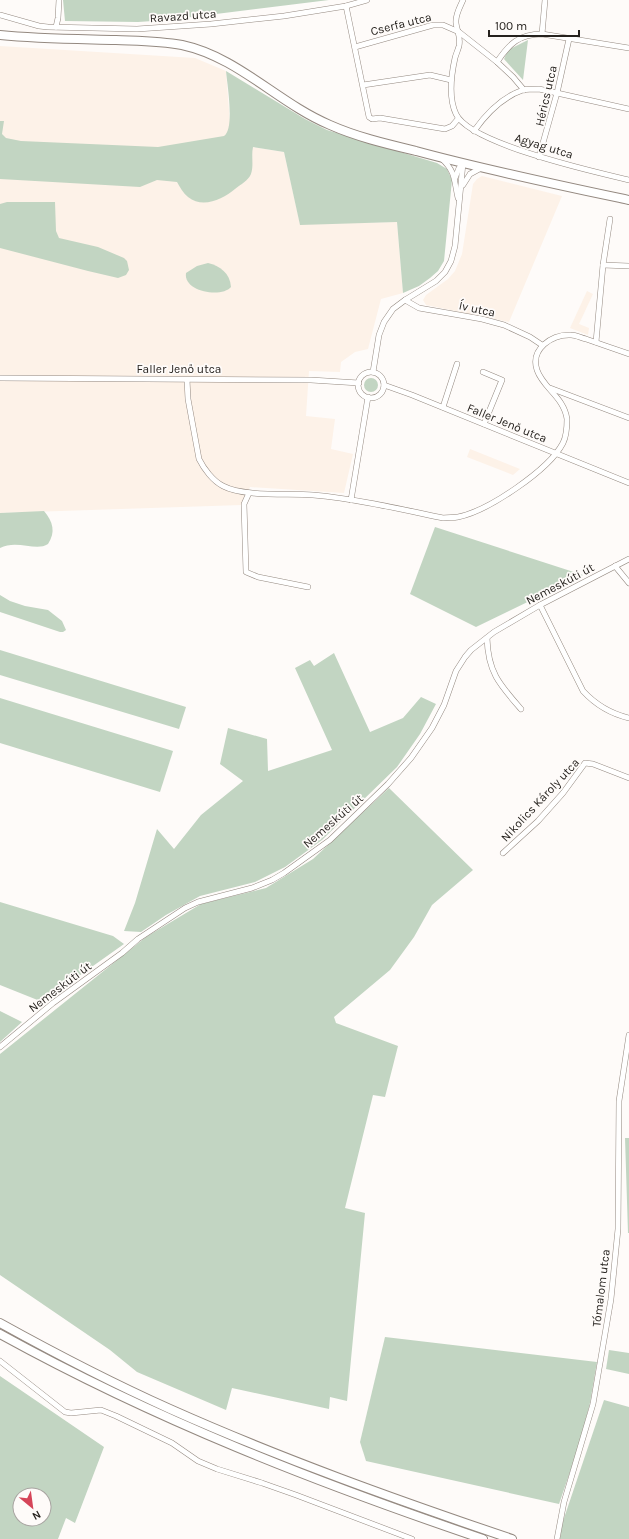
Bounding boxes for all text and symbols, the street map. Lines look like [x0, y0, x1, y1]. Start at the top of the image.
street label: Ravazd utca [149, 7, 217, 25]
street label: Cserfa utca [369, 10, 433, 38]
scale bar [489, 12, 579, 38]
text: 100 m [495, 19, 527, 33]
street label: Hérics utca [532, 64, 560, 128]
street label: Agyag utca [513, 130, 575, 162]
street label: Ív utca [458, 297, 497, 320]
street label: Faller Jenő utca [137, 362, 221, 376]
street label: Faller Jenő utca [465, 401, 549, 445]
street label: Nemeskúti út [524, 560, 597, 608]
street label: Nikolics Károly utca [498, 756, 582, 844]
street label: Nemeskúti út [300, 791, 366, 851]
street label: Nemeskúti út [26, 959, 94, 1015]
street label: Tómalom utca [589, 1248, 613, 1328]
north arrow [12, 1487, 52, 1527]
text: N [30, 1508, 43, 1523]

